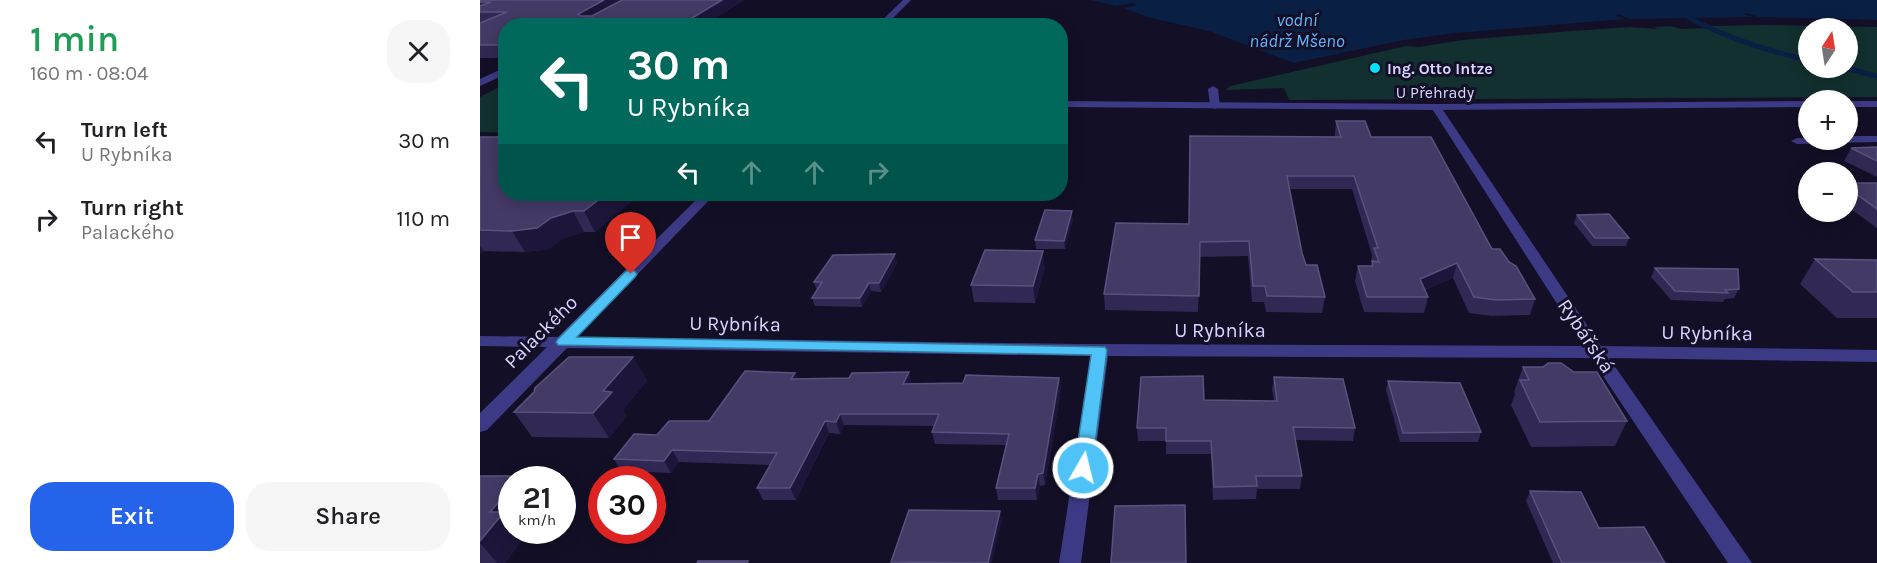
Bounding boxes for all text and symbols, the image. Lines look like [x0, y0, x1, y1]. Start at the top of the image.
water label: vodní nádrž Mšeno [1249, 9, 1345, 52]
text: 1 min [30, 18, 119, 60]
north arrow [1798, 18, 1858, 78]
map controls [1798, 18, 1858, 222]
button: close [387, 20, 450, 83]
text: 30 m [627, 40, 730, 90]
icon: left [528, 42, 606, 120]
place label: Ing. Otto Intze [1387, 59, 1493, 78]
marker: Ing. Otto Intze [1368, 61, 1382, 75]
text: 160 m · 08:04 [30, 62, 148, 85]
street label: U Přehrady [1396, 83, 1475, 102]
button: + [1798, 90, 1858, 150]
text: U Rybníka [627, 91, 751, 123]
text: Turn left [81, 117, 168, 143]
icon: left [30, 125, 63, 158]
text: 30 m [398, 128, 450, 154]
text: U Rybníka [81, 143, 173, 166]
icon: left [672, 156, 705, 189]
icon: ahead [735, 156, 768, 189]
icon: ahead [798, 156, 831, 189]
icon: right [861, 156, 894, 189]
button: − [1798, 162, 1858, 222]
text: Turn right [81, 195, 184, 221]
icon: right [30, 203, 63, 236]
text: 110 m [397, 206, 450, 232]
pin [605, 212, 656, 274]
text: Palackého [81, 221, 175, 244]
icon: arrive [614, 221, 647, 254]
street label: Palackého [500, 291, 582, 373]
street label: Rybářská [1553, 295, 1619, 377]
street label: U Rybníka [689, 312, 781, 336]
street label: U Rybníka [1174, 319, 1266, 342]
street label: U Rybníka [1661, 321, 1753, 345]
position arrow [1051, 436, 1115, 500]
speed limit sign: 30 [588, 466, 666, 544]
text: 21 [523, 480, 551, 516]
button: Exit [30, 482, 234, 551]
button: Share [246, 482, 450, 551]
text: km/h [518, 511, 556, 529]

